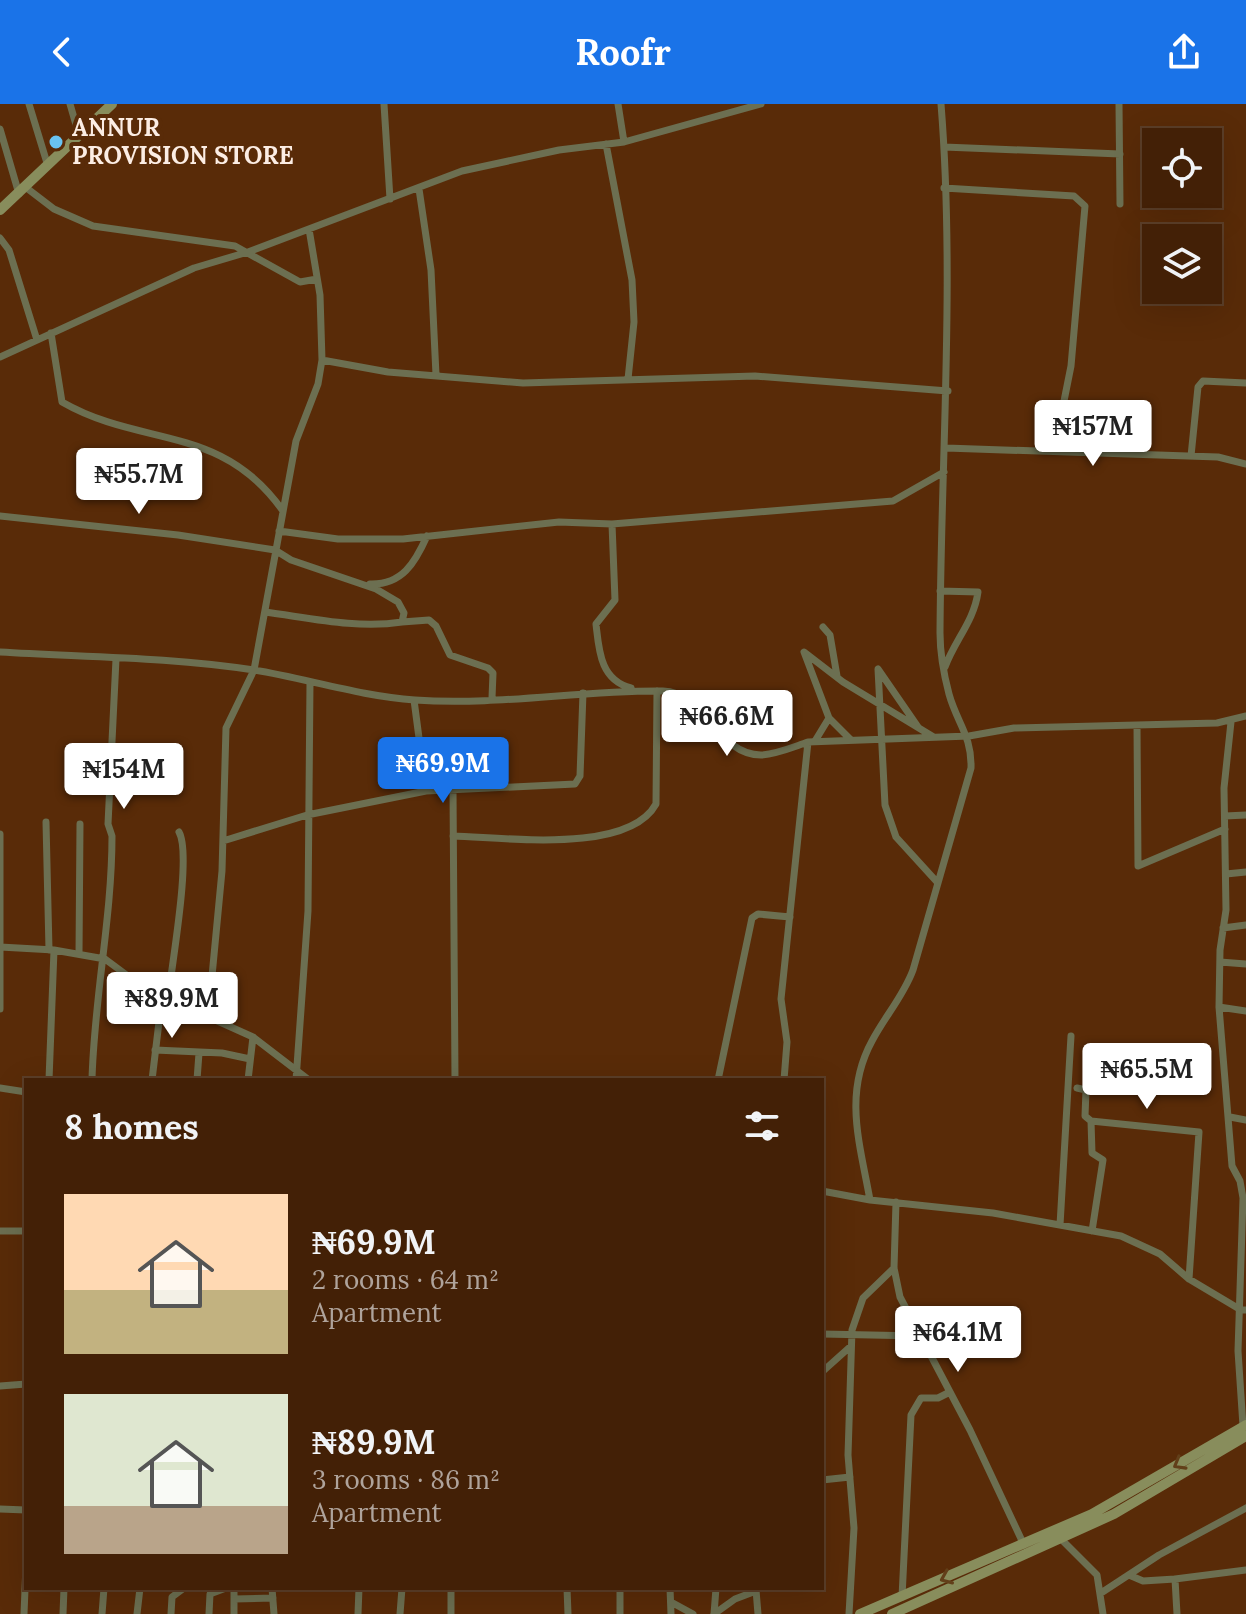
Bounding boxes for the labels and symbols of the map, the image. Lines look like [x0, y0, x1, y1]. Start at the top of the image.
place label: ANNUR PROVISION STORE [72, 112, 294, 171]
marker: ANNUR PROVISION STORE [47, 133, 65, 151]
pin: ₦157M [1037, 400, 1149, 468]
pin: ₦55.7M [74, 448, 204, 516]
pin: ₦66.6M [662, 690, 792, 758]
pin: ₦69.9M [378, 737, 508, 805]
pin: ₦154M [68, 743, 180, 811]
pin: ₦89.9M [107, 972, 237, 1040]
pin: ₦65.5M [1082, 1043, 1212, 1111]
pin: ₦64.1M [893, 1306, 1023, 1374]
one-way arrow [1173, 1454, 1188, 1470]
one-way arrow [939, 1569, 954, 1585]

